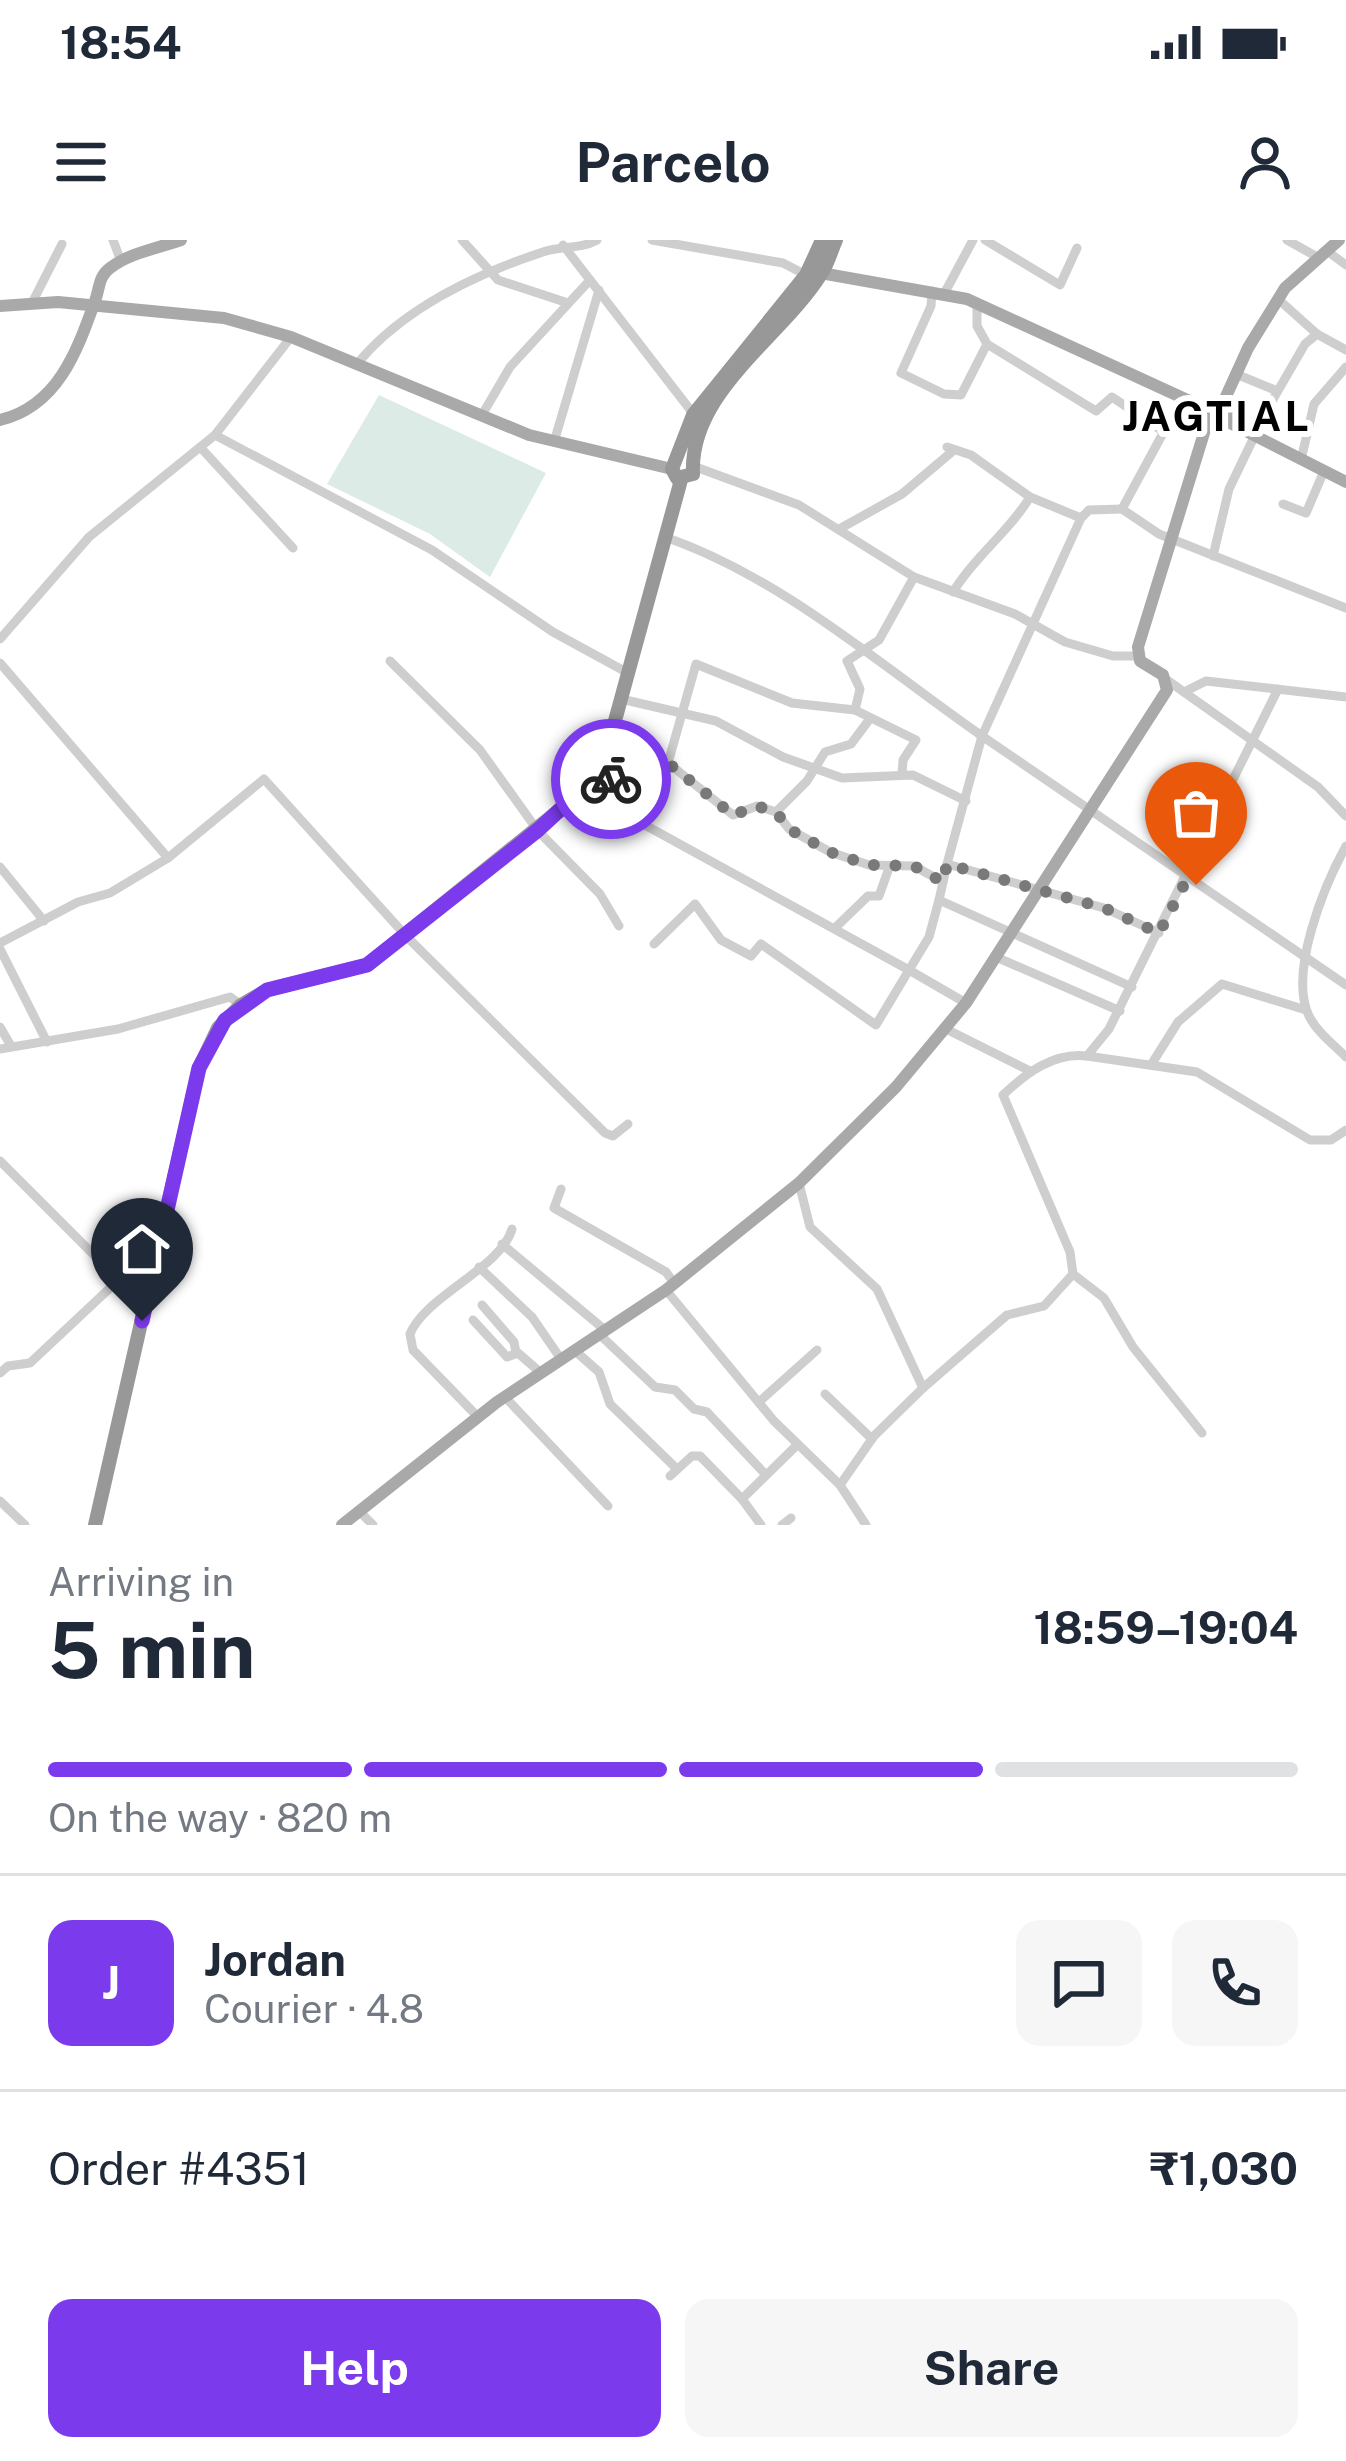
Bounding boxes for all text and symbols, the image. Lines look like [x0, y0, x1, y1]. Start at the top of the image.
text: 18:54 [60, 16, 181, 69]
icon: menu [48, 129, 114, 195]
icon: person [1232, 129, 1298, 195]
text: Parcelo [575, 131, 771, 194]
district label: JAGTIAL [1122, 391, 1312, 440]
courier [551, 719, 671, 839]
icon: bike [578, 746, 644, 812]
pin [1145, 762, 1247, 885]
icon: bag [1163, 780, 1229, 846]
pin [91, 1198, 193, 1321]
icon: home [109, 1216, 175, 1282]
text: Arriving in [48, 1559, 234, 1605]
text: 18:59–19:04 [1033, 1601, 1298, 1654]
text: 5 min [48, 1604, 255, 1696]
text: On the way · 820 m [48, 1795, 392, 1841]
button: chat [1016, 1920, 1142, 2046]
button: phone [1172, 1920, 1298, 2046]
text: Jordan [204, 1933, 346, 1986]
text: J [102, 1956, 120, 2009]
text: Courier · 4.8 [204, 1986, 424, 2032]
text: Order #4351 [48, 2142, 310, 2195]
text: ₹1,030 [1150, 2142, 1298, 2195]
button: Help [48, 2299, 661, 2437]
button: Share [685, 2299, 1298, 2437]

